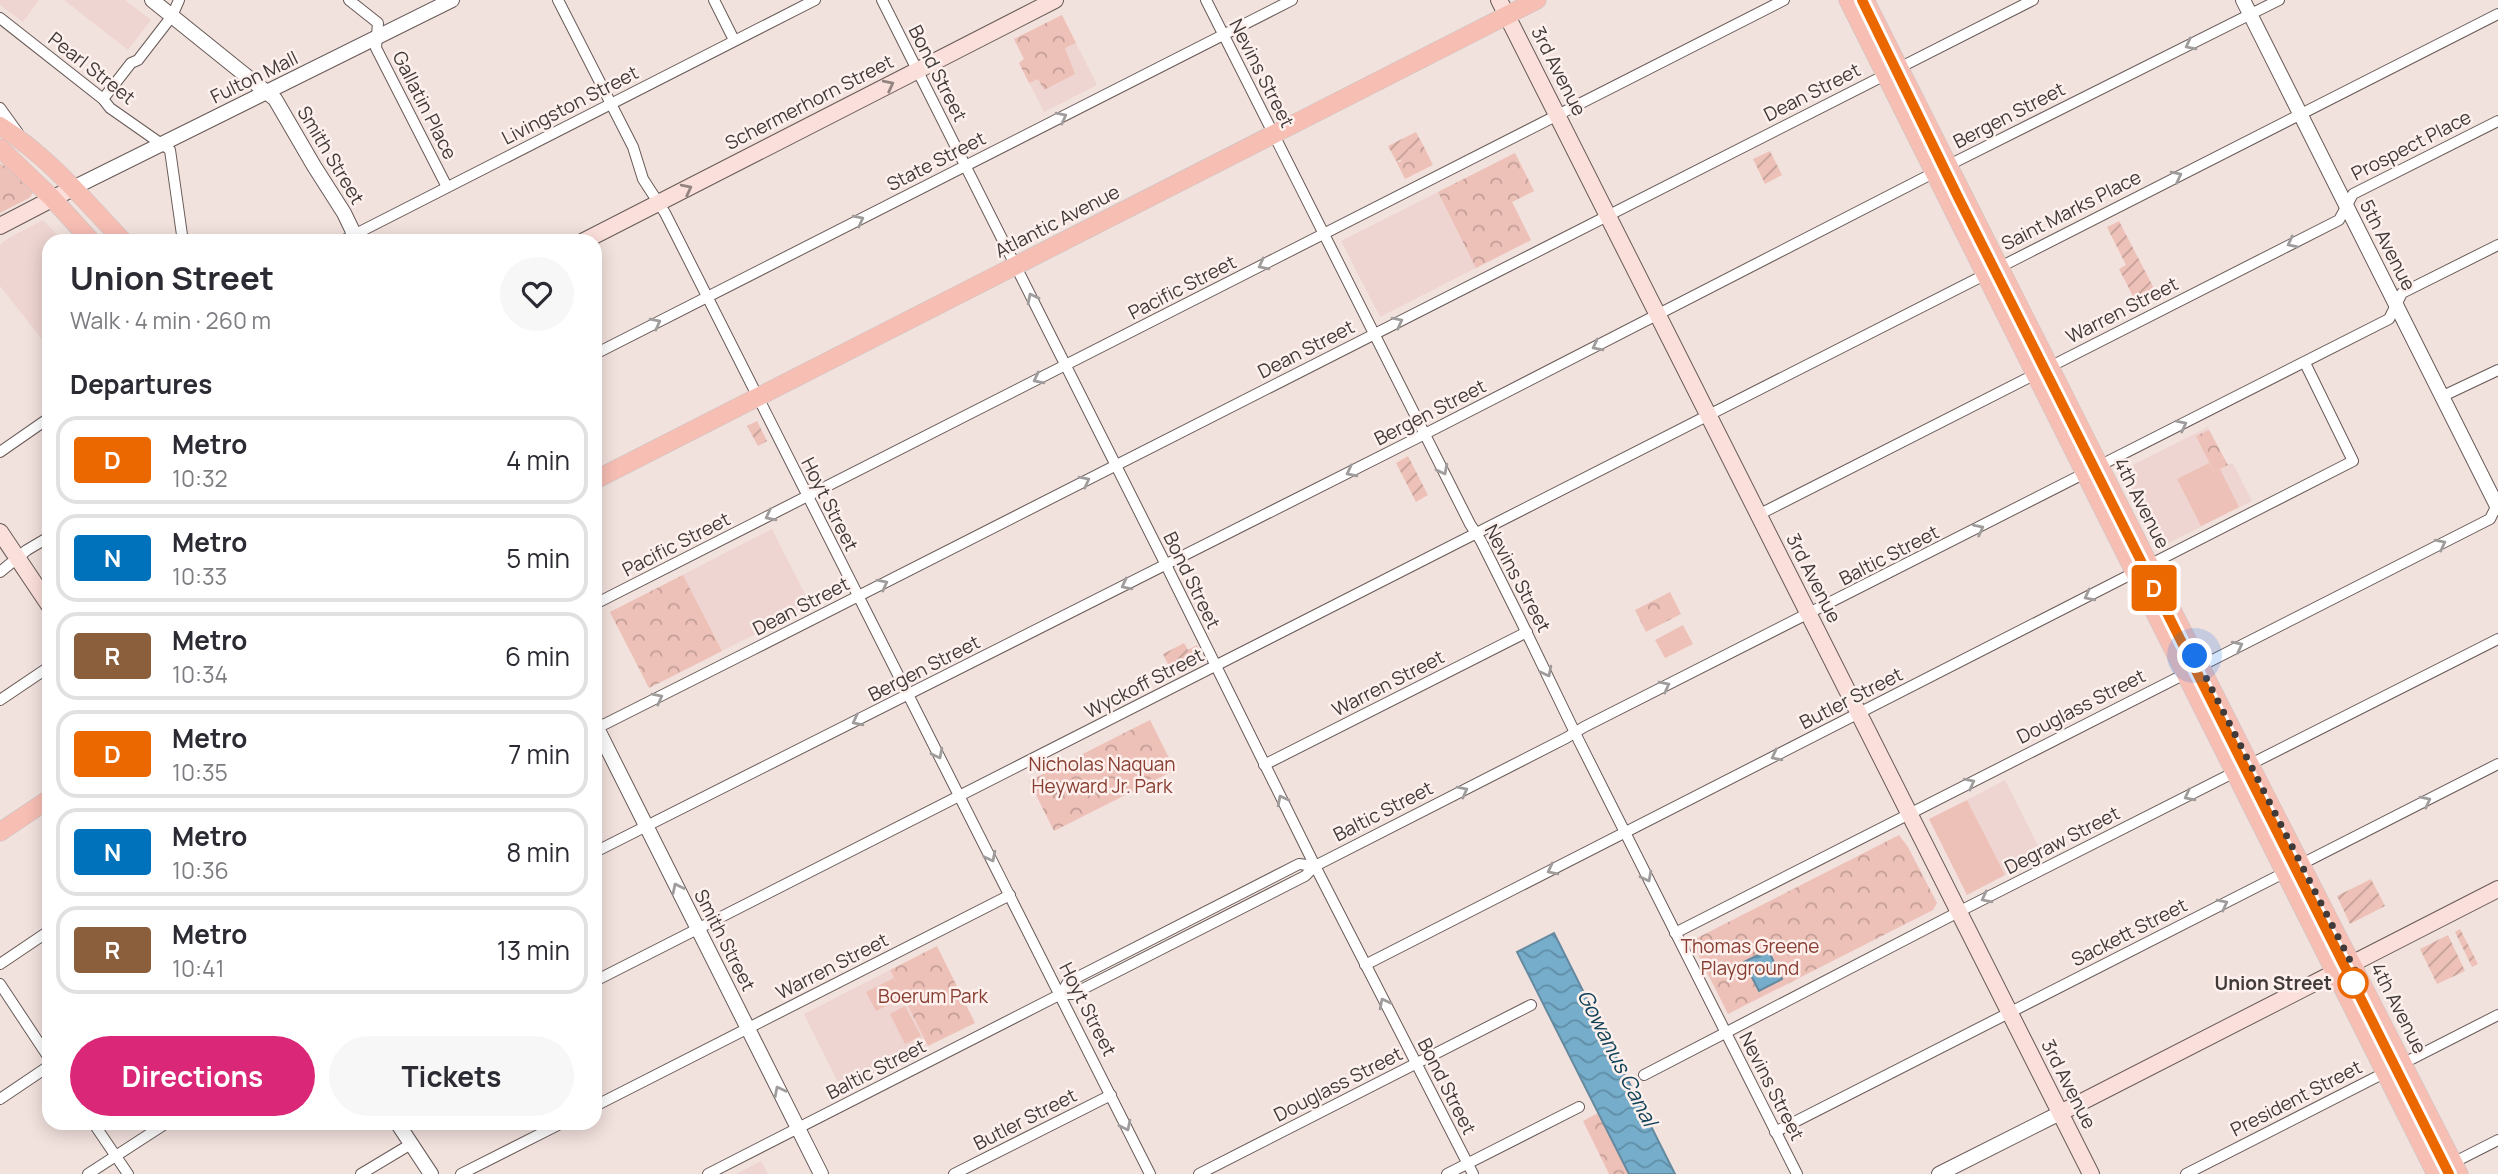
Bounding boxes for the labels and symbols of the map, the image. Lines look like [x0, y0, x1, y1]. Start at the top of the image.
street label: Nevins Street [1223, 14, 1301, 132]
street label: Bond Street [903, 20, 973, 126]
street label: 3rd Avenue [1525, 22, 1593, 120]
street label: Pearl Street [43, 26, 141, 110]
one-way arrow [2184, 36, 2197, 50]
street label: Fulton Mall [206, 45, 302, 109]
street label: Gallatin Place [387, 46, 463, 164]
street label: Schermerhorn Street [720, 48, 898, 156]
street label: Dean Street [1759, 57, 1865, 127]
street label: Livingston Street [497, 59, 643, 151]
street label: Bergen Street [1949, 76, 2069, 154]
one-way arrow [882, 79, 894, 93]
street label: Smith Street [291, 101, 371, 209]
street label: Prospect Place [2347, 104, 2475, 186]
one-way arrow [1054, 112, 1067, 126]
street label: State Street [882, 125, 990, 197]
street label: Saint Marks Place [1997, 164, 2145, 256]
one-way arrow [2170, 171, 2182, 185]
street label: Atlantic Avenue [990, 178, 1124, 264]
one-way arrow [679, 183, 692, 197]
street label: 5th Avenue [2354, 195, 2422, 295]
one-way arrow [852, 215, 864, 229]
one-way arrow [2287, 235, 2299, 249]
street label: Pacific Street [1124, 249, 1240, 325]
one-way arrow [1258, 257, 1270, 271]
street label: Warren Street [2061, 271, 2183, 349]
one-way arrow [1026, 293, 1040, 305]
street label: Dean Street [1253, 314, 1359, 384]
one-way arrow [1390, 317, 1403, 331]
one-way arrow [649, 318, 661, 332]
one-way arrow [1592, 337, 1604, 351]
one-way arrow [1033, 371, 1046, 385]
street label: Bergen Street [1370, 373, 1490, 451]
one-way arrow [2175, 420, 2187, 434]
street label: Hoyt Street [795, 453, 865, 555]
street label: 4th Avenue [2108, 453, 2176, 553]
one-way arrow [1346, 463, 1358, 477]
one-way arrow [1435, 463, 1449, 475]
one-way arrow [1078, 475, 1091, 489]
street label: Pacific Street [618, 506, 734, 582]
one-way arrow [765, 507, 777, 521]
street label: Nevins Street [1479, 519, 1557, 637]
street label: Baltic Street [1835, 519, 1943, 591]
one-way arrow [1972, 523, 1984, 537]
street label: Bond Street [1157, 527, 1227, 633]
street label: 3rd Avenue [1780, 529, 1848, 627]
one-way arrow [2434, 538, 2446, 552]
line badge: D [2131, 565, 2177, 611]
street label: Dean Street [748, 571, 854, 641]
one-way arrow [1121, 577, 1133, 591]
one-way arrow [876, 578, 888, 592]
one-way arrow [2084, 588, 2096, 602]
street label: Bergen Street [864, 629, 984, 707]
your location [2177, 638, 2212, 673]
one-way arrow [2231, 641, 2243, 655]
street label: Wyckoff Street [1080, 642, 1208, 724]
street label: Warren Street [1327, 644, 1449, 722]
street label: Butler Street [1795, 661, 1907, 735]
street label: Douglass Street [2012, 662, 2150, 750]
one-way arrow [1539, 665, 1553, 677]
one-way arrow [1657, 680, 1670, 694]
one-way arrow [651, 692, 663, 706]
one-way arrow [852, 712, 864, 726]
one-way arrow [929, 747, 943, 759]
one-way arrow [1771, 748, 1783, 761]
park label: Nicholas Naquan Heyward Jr. Park [1028, 751, 1176, 799]
street label: Baltic Street [1329, 775, 1437, 847]
one-way arrow [1963, 777, 1975, 791]
one-way arrow [1456, 785, 1468, 799]
one-way arrow [2184, 787, 2196, 801]
one-way arrow [1276, 795, 1290, 807]
one-way arrow [2419, 795, 2431, 809]
street label: Degraw Street [2000, 800, 2124, 880]
one-way arrow [982, 850, 996, 862]
one-way arrow [1547, 862, 1559, 876]
one-way arrow [1639, 870, 1653, 882]
one-way arrow [672, 883, 686, 895]
street label: Smith Street [688, 885, 762, 995]
one-way arrow [1981, 890, 1993, 904]
street label: Sackett Street [2067, 892, 2191, 972]
one-way arrow [2216, 899, 2228, 912]
street label: Warren Street [771, 927, 893, 1005]
park label: Thomas Greene Playground [1681, 933, 1819, 981]
street label: Hoyt Street [1053, 958, 1123, 1060]
street label: 4th Avenue [2365, 958, 2433, 1058]
marker: Union Street [2338, 968, 2368, 998]
place label: Union Street [2214, 970, 2332, 996]
park label: Boerum Park [878, 983, 989, 1009]
water label: Gowanus Canal [1571, 984, 1666, 1133]
one-way arrow [1379, 998, 1393, 1010]
street label: Nevins Street [1733, 1027, 1811, 1145]
street label: Baltic Street [822, 1033, 930, 1105]
street label: Bond Street [1412, 1033, 1482, 1139]
street label: 3rd Avenue [2035, 1035, 2103, 1133]
street label: Douglass Street [1269, 1040, 1407, 1128]
street label: President Street [2226, 1054, 2366, 1142]
street label: Butler Street [969, 1082, 1081, 1156]
one-way arrow [774, 1086, 788, 1098]
one-way arrow [1118, 1119, 1132, 1131]

